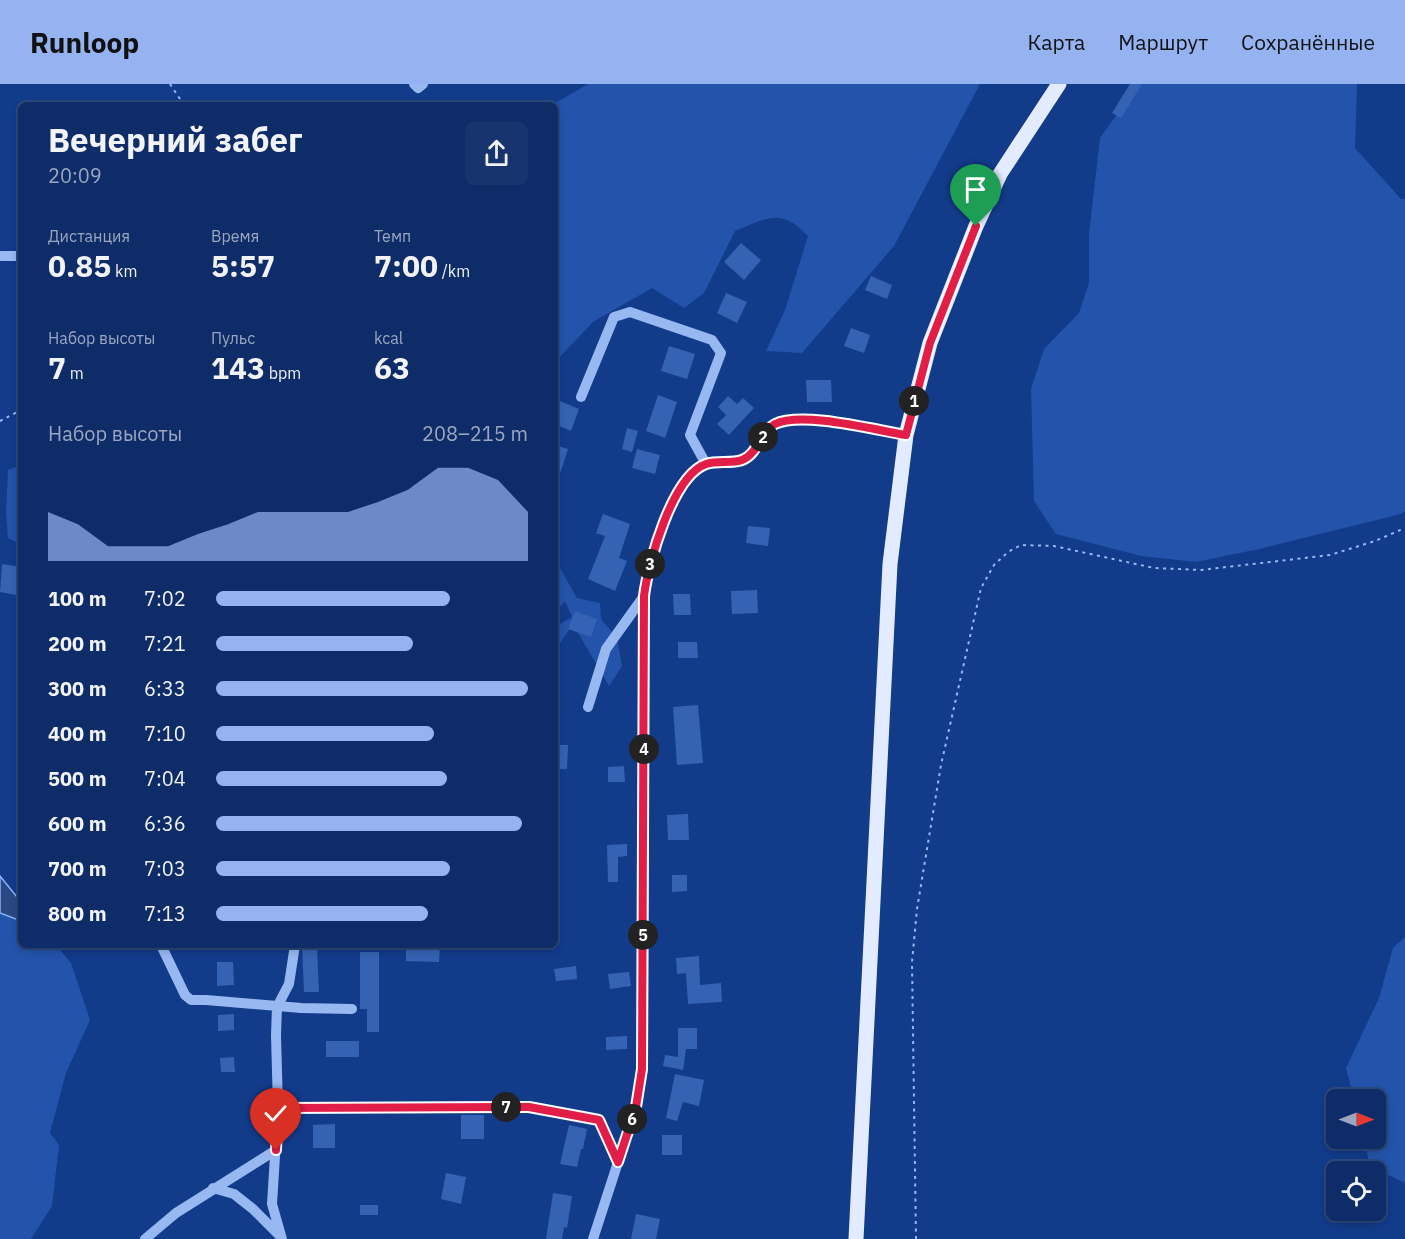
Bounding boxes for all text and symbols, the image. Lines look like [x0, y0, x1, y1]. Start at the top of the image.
text: Runloop [30, 24, 139, 61]
text: Карта [1027, 28, 1085, 56]
text: Маршрут [1118, 28, 1208, 56]
text: Сохранённые [1241, 28, 1375, 56]
text: Вечерний забег [48, 118, 303, 161]
button: share [465, 122, 528, 185]
text: 20:09 [48, 162, 102, 189]
pin [950, 164, 1001, 226]
icon: arrive [959, 173, 992, 206]
text: Дистанция [48, 226, 130, 246]
text: Время [211, 226, 259, 246]
text: Темп [374, 226, 411, 246]
text: 0.85 [48, 246, 111, 285]
text: 5:57 [211, 246, 275, 285]
text: 7:00 [374, 246, 438, 285]
text: km [111, 261, 138, 281]
text: /km [438, 261, 470, 281]
text: Набор высоты [48, 328, 155, 348]
text: Пульс [211, 328, 255, 348]
text: kcal [374, 328, 403, 348]
text: 7 [48, 348, 66, 387]
text: 143 [211, 348, 265, 387]
text: 63 [374, 348, 410, 387]
text: m [66, 363, 84, 383]
text: bpm [265, 363, 301, 383]
pin: 1 [899, 386, 929, 416]
text: 1 [909, 391, 919, 411]
text: Набор высоты [48, 420, 182, 447]
text: 208–215 m [422, 420, 528, 447]
pin: 2 [748, 422, 778, 452]
text: 2 [758, 427, 768, 447]
pin: 3 [635, 549, 665, 579]
text: 3 [645, 554, 655, 574]
text: 100 m [48, 585, 107, 612]
text: 7:02 [144, 585, 186, 612]
text: 200 m [48, 630, 107, 657]
text: 7:21 [144, 630, 186, 657]
text: 300 m [48, 675, 107, 702]
text: 6:33 [144, 675, 186, 702]
text: 400 m [48, 720, 107, 747]
text: 7:10 [144, 720, 186, 747]
pin: 4 [629, 734, 659, 764]
text: 4 [639, 739, 649, 759]
text: 500 m [48, 765, 107, 792]
text: 7:04 [144, 765, 186, 792]
text: 600 m [48, 810, 107, 837]
text: 6:36 [144, 810, 186, 837]
text: 700 m [48, 855, 107, 882]
text: 7:03 [144, 855, 186, 882]
text: 800 m [48, 900, 107, 927]
text: 7:13 [144, 900, 186, 927]
pin: 5 [628, 920, 658, 950]
text: 5 [638, 925, 648, 945]
pin [250, 1088, 301, 1150]
north arrow [1326, 1089, 1386, 1149]
map controls [1326, 1089, 1386, 1221]
pin: 7 [491, 1092, 521, 1122]
icon: check [259, 1097, 292, 1130]
text: 7 [501, 1097, 511, 1117]
pin: 6 [617, 1104, 647, 1134]
text: 6 [627, 1109, 637, 1129]
button: locate [1326, 1161, 1386, 1221]

